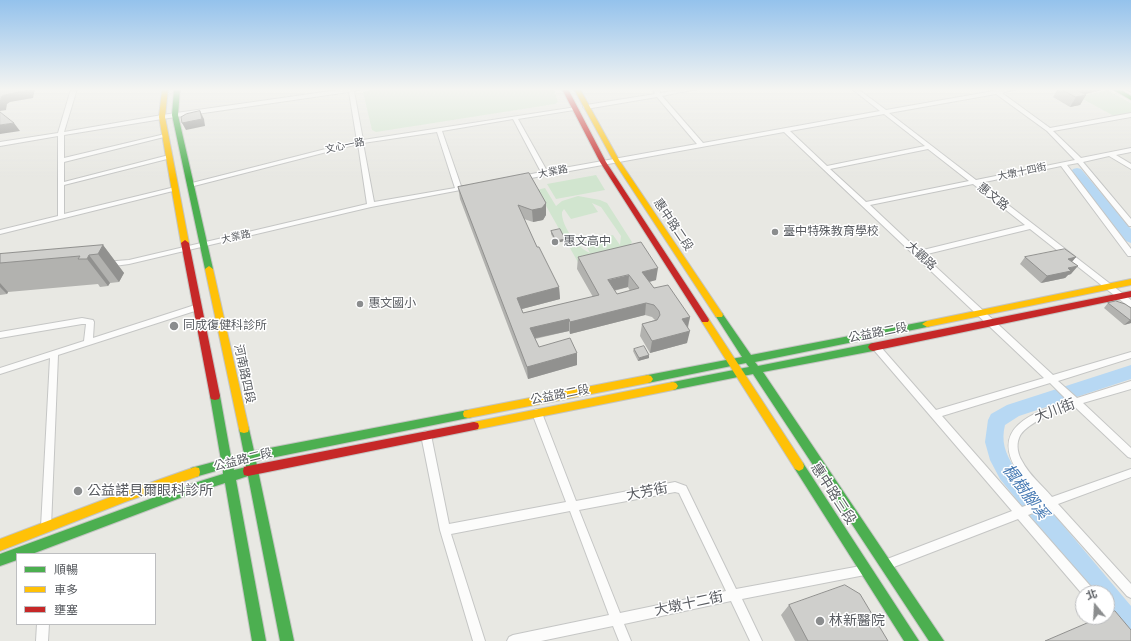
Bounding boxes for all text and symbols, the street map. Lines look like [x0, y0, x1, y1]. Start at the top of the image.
street label: 文心一路 [324, 136, 366, 156]
street label: 大墩十四街 [996, 161, 1048, 183]
street label: 大業路 [537, 163, 569, 181]
street label: 惠文路 [974, 180, 1012, 214]
street label: 惠中路二段 [650, 196, 696, 254]
place label: 臺中特殊教育學校 [783, 225, 879, 239]
marker: 臺中特殊教育學校 [770, 227, 780, 237]
street label: 大業路 [220, 228, 252, 246]
place label: 惠文高中 [563, 235, 611, 249]
marker: 惠文高中 [550, 237, 560, 247]
street label: 大觀路 [903, 238, 939, 274]
place label: 惠文國小 [368, 297, 416, 311]
marker: 惠文國小 [355, 299, 365, 309]
place label: 同成復健科診所 [183, 319, 267, 333]
marker: 同成復健科診所 [168, 320, 180, 332]
street label: 公益路二段 [847, 320, 909, 346]
street label: 河南路四段 [231, 343, 257, 405]
street label: 公益路二段 [529, 382, 591, 408]
street label: 大川街 [1032, 396, 1078, 426]
street label: 公益路二段 [212, 446, 274, 474]
street label: 惠中路三段 [807, 460, 859, 528]
water label: 楓樹腳溪 [998, 461, 1052, 523]
street label: 大芳街 [625, 480, 669, 504]
place label: 公益諾貝爾眼科診所 [87, 483, 213, 499]
marker: 公益諾貝爾眼科診所 [72, 485, 84, 497]
legend [16, 553, 156, 625]
text: 順暢 [54, 561, 78, 578]
text: 車多 [54, 581, 78, 598]
north arrow [1075, 585, 1115, 625]
text: 北 [1084, 585, 1099, 603]
street label: 大墩十二街 [653, 589, 725, 619]
text: 壅塞 [54, 601, 78, 618]
place label: 林新醫院 [829, 613, 885, 629]
marker: 林新醫院 [814, 615, 826, 627]

